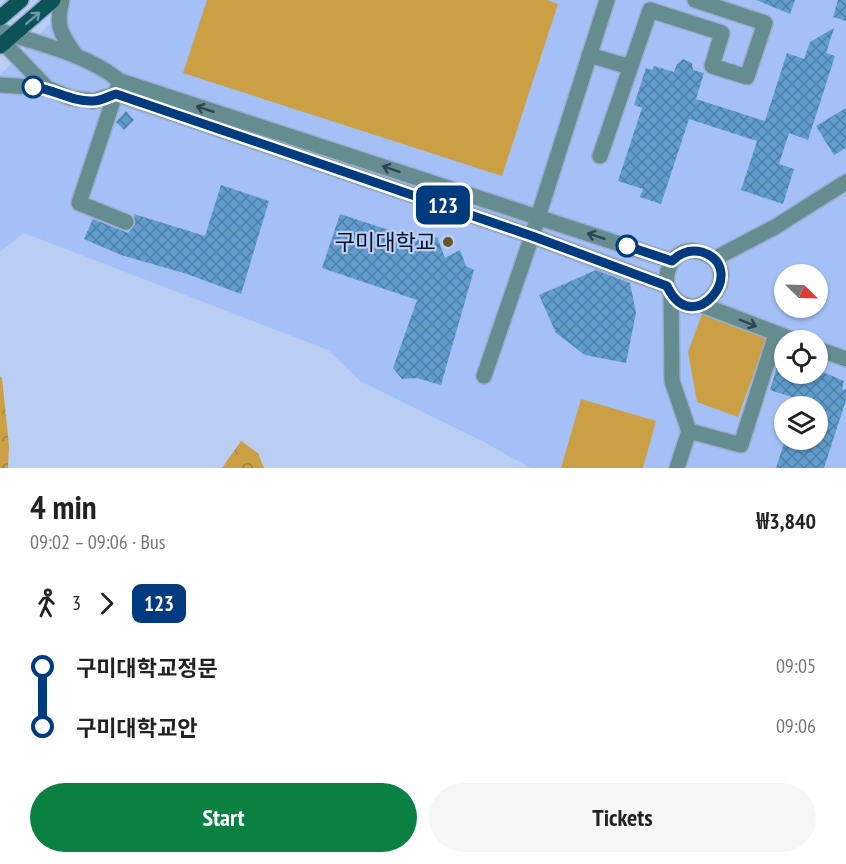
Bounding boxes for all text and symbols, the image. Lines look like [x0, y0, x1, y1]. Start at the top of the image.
one-way arrow [25, 11, 40, 25]
unlabelled marker [22, 76, 44, 98]
one-way arrow [196, 103, 215, 114]
one-way arrow [382, 163, 401, 174]
line badge: 123 [408, 186, 478, 224]
text: 123 [428, 192, 458, 219]
place label: 구미대학교 [335, 228, 436, 256]
one-way arrow [587, 230, 606, 241]
marker: 구미대학교 [441, 235, 455, 249]
unlabelled marker [616, 235, 638, 257]
north arrow [774, 264, 828, 318]
map controls [774, 264, 828, 450]
one-way arrow [738, 318, 757, 329]
button: locate [774, 330, 828, 384]
button: layers [774, 396, 828, 450]
text: 4 min [30, 485, 97, 528]
text: ₩3,840 [756, 507, 816, 535]
text: 09:02 – 09:06 · Bus [30, 529, 165, 555]
icon: walk [30, 587, 63, 620]
icon: forward [90, 587, 123, 620]
text: 3 [72, 590, 81, 616]
text: 123 [144, 590, 174, 617]
text: 09:05 [776, 653, 816, 679]
text: 구미대학교정문 [76, 654, 218, 682]
text: 09:06 [776, 713, 816, 739]
text: 구미대학교안 [76, 714, 197, 742]
button: Start [30, 783, 417, 852]
button: Tickets [429, 783, 816, 852]

